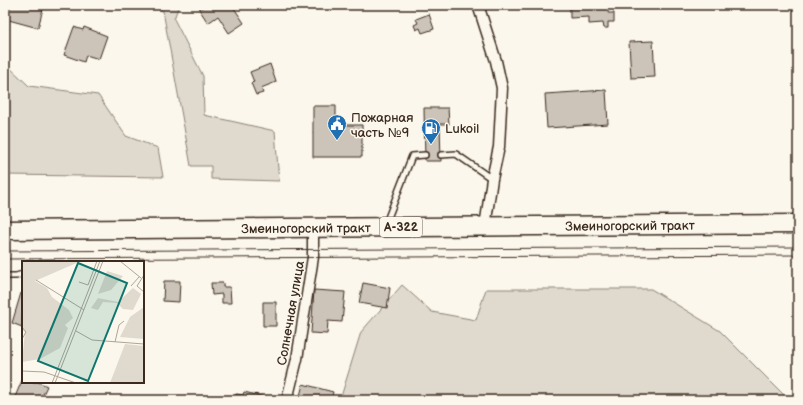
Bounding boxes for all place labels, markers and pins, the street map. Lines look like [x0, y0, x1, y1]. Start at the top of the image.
place label: Пожарная часть №9 [351, 110, 413, 141]
public building icon: Пожарная часть №9 [326, 113, 348, 141]
fuel station icon: Lukoil [420, 117, 442, 145]
place label: Lukoil [445, 121, 479, 137]

